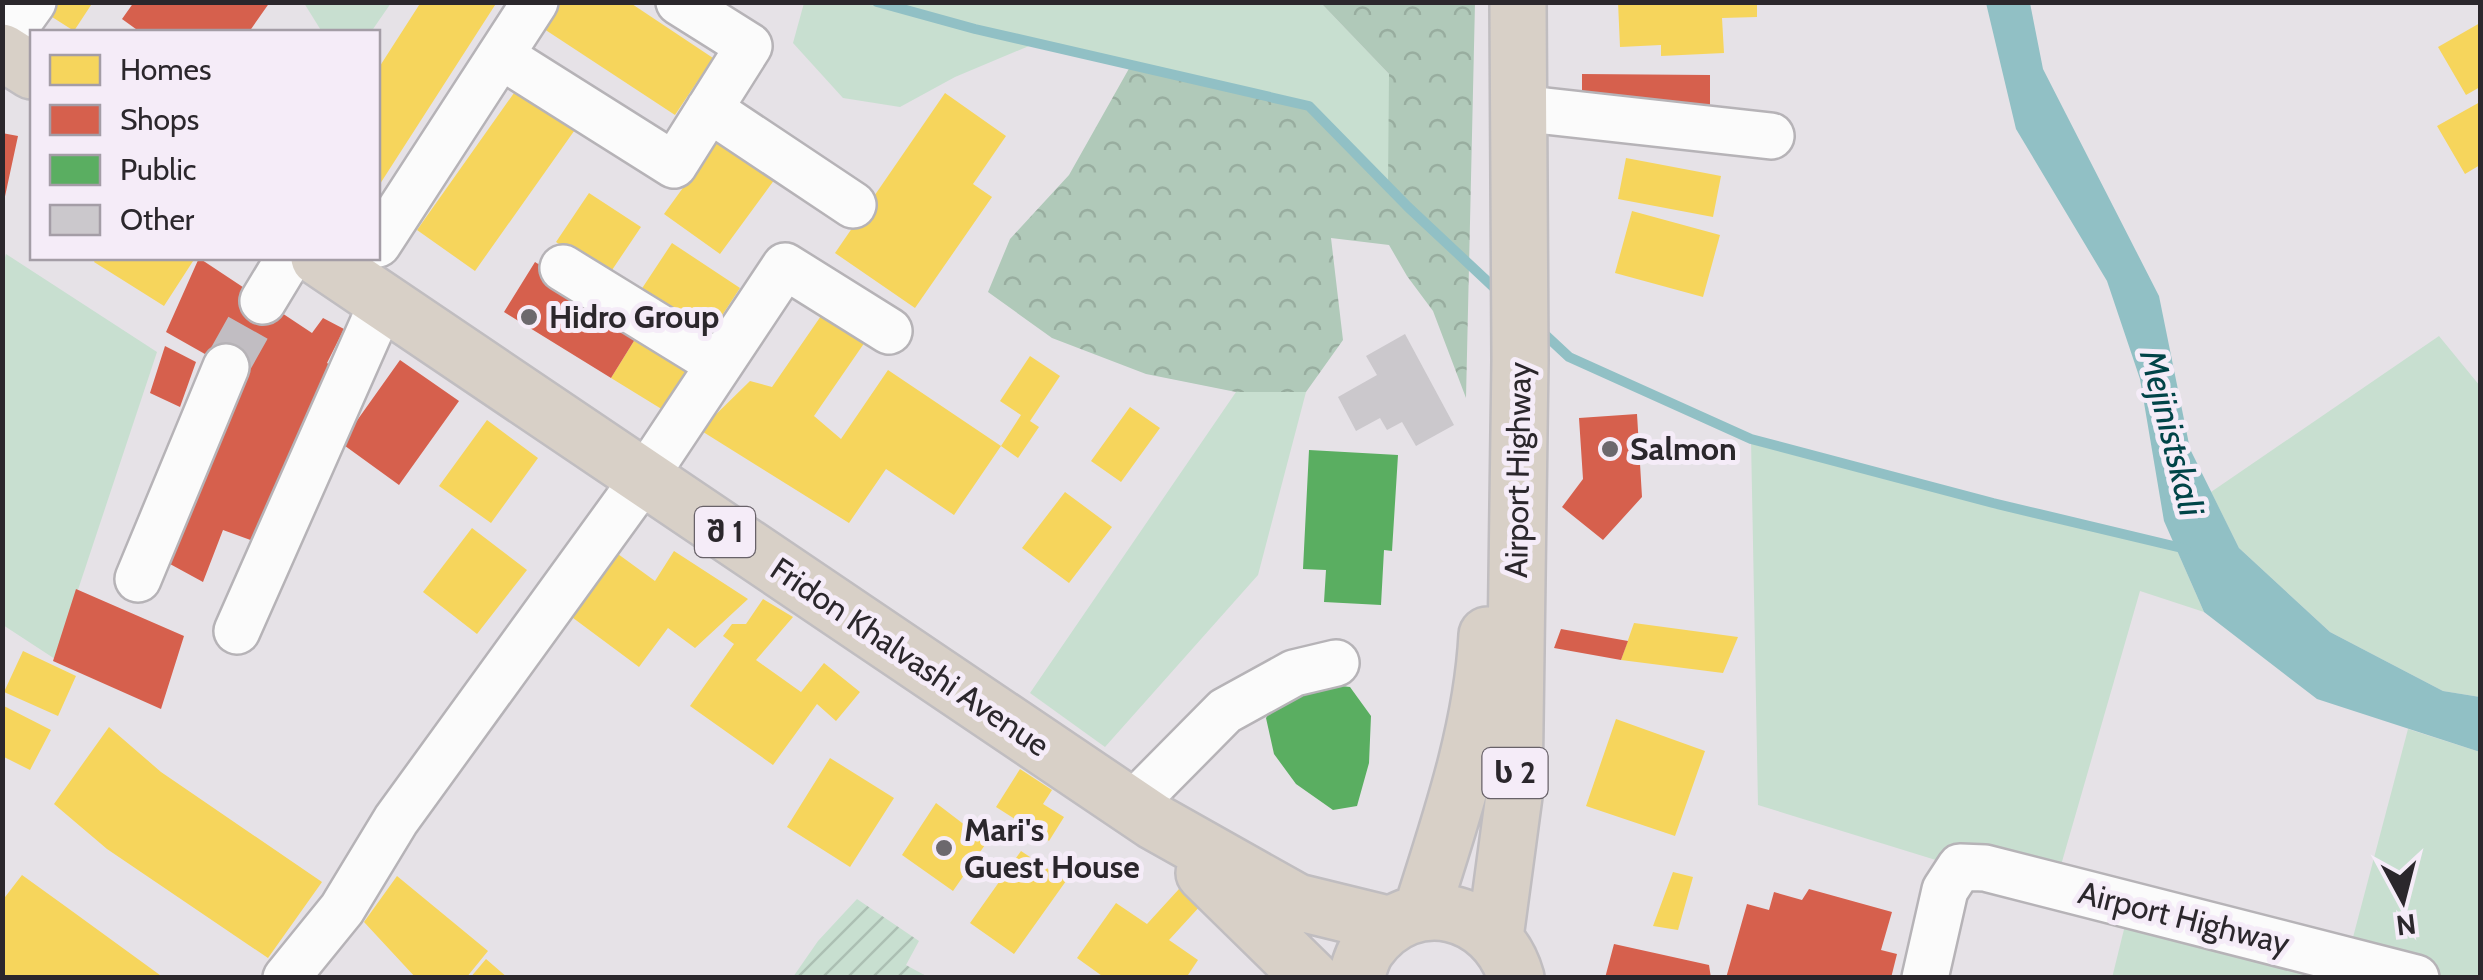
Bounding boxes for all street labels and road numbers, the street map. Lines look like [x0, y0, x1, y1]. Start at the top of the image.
street label: Airport Highway [1496, 362, 1539, 578]
road number: შ 1 [695, 507, 755, 557]
street label: Fridon Khalvashi Avenue [764, 549, 1057, 764]
road number: ს 2 [1482, 748, 1548, 798]
street label: Airport Highway [2075, 872, 2294, 963]

